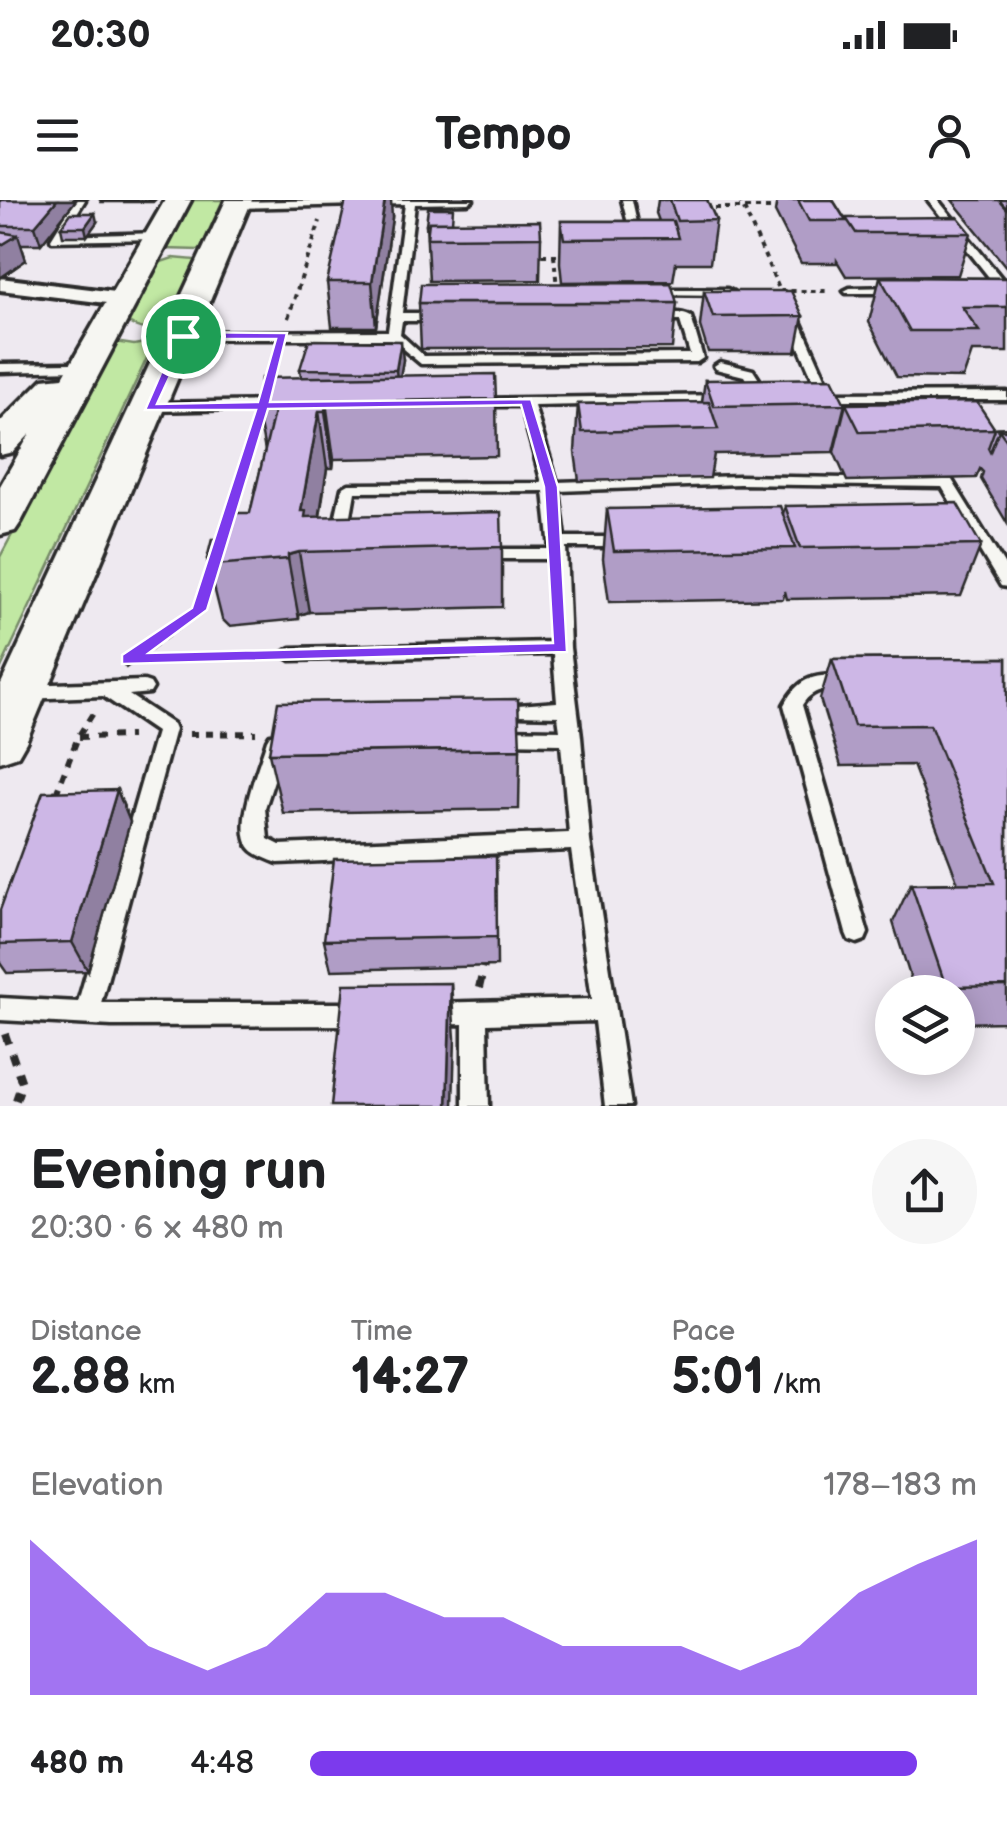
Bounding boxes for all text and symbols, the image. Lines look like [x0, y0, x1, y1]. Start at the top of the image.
text: 20:30 [50, 13, 151, 58]
icon: menu [30, 108, 85, 163]
text: Tempo [435, 108, 572, 163]
icon: person [922, 108, 977, 163]
pin [141, 294, 226, 379]
icon: arrive [156, 309, 211, 364]
map controls [875, 975, 975, 1075]
button: layers [875, 975, 975, 1075]
text: Evening run [30, 1138, 327, 1205]
button: share [872, 1139, 977, 1244]
text: 20:30 · 6 × 480 m [30, 1209, 284, 1248]
text: Distance [30, 1315, 142, 1348]
text: Time [351, 1315, 413, 1348]
text: Pace [671, 1315, 735, 1348]
text: 2.88 [30, 1348, 131, 1408]
text: 14:27 [351, 1348, 469, 1408]
text: 5:01 [671, 1348, 764, 1408]
text: km [131, 1368, 176, 1401]
text: /km [764, 1368, 821, 1401]
text: Elevation [30, 1466, 163, 1505]
text: 178–183 m [823, 1466, 977, 1505]
text: 480 m [30, 1744, 124, 1783]
text: 4:48 [190, 1744, 254, 1783]

